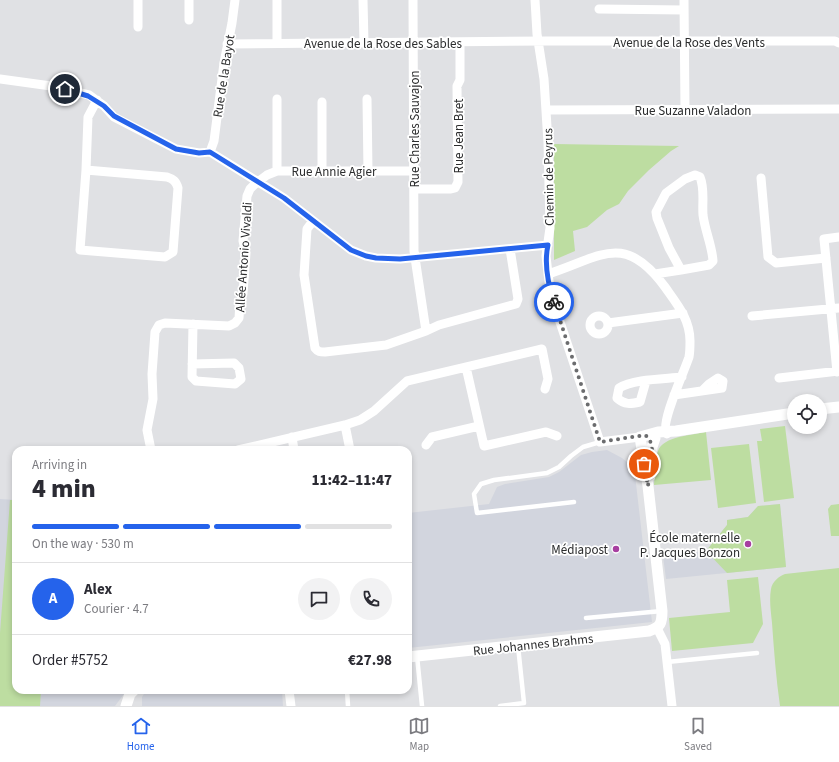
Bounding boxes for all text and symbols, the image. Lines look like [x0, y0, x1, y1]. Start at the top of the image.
street label: Rue de la Bayot [209, 33, 240, 119]
street label: Avenue de la Rose des Vents [613, 34, 765, 52]
street label: Avenue de la Rose des Sables [304, 35, 462, 53]
street label: Rue Charles Sauvajon [406, 70, 424, 188]
pin [48, 72, 82, 106]
icon: home [54, 78, 76, 100]
street label: Rue Jean Bret [450, 98, 468, 174]
street label: Rue Suzanne Valadon [635, 102, 751, 120]
street label: Chemin de Peyrus [539, 128, 559, 226]
street label: Rue Annie Agier [292, 163, 377, 181]
street label: Allée Antonio Vivaldi [231, 201, 257, 313]
courier [534, 282, 574, 322]
icon: bike [543, 291, 565, 313]
map controls [787, 394, 827, 434]
button: locate [787, 394, 827, 434]
pin [627, 447, 661, 481]
icon: bag [633, 453, 655, 475]
text: Arriving in [32, 456, 87, 474]
text: 4 min [32, 470, 96, 507]
text: 11:42–11:47 [311, 470, 392, 491]
place label: École maternelle P. Jacques Bonzon [640, 529, 740, 562]
text: On the way · 530 m [32, 535, 134, 553]
marker: École maternelle P. Jacques Bonzon [743, 539, 753, 549]
place label: Médiapost [551, 541, 609, 559]
marker: Médiapost [611, 544, 621, 554]
button: chat [298, 578, 340, 620]
button: phone [350, 578, 392, 620]
text: Alex [84, 579, 112, 600]
text: A [49, 588, 57, 609]
text: Courier · 4.7 [84, 600, 149, 618]
street label: Rue Johannes Brahms [472, 630, 595, 660]
text: Order #5752 [32, 650, 108, 671]
text: €27.98 [348, 650, 392, 671]
tab: Home [127, 715, 155, 754]
tab: Map [408, 715, 430, 754]
tab: Saved [684, 715, 712, 754]

